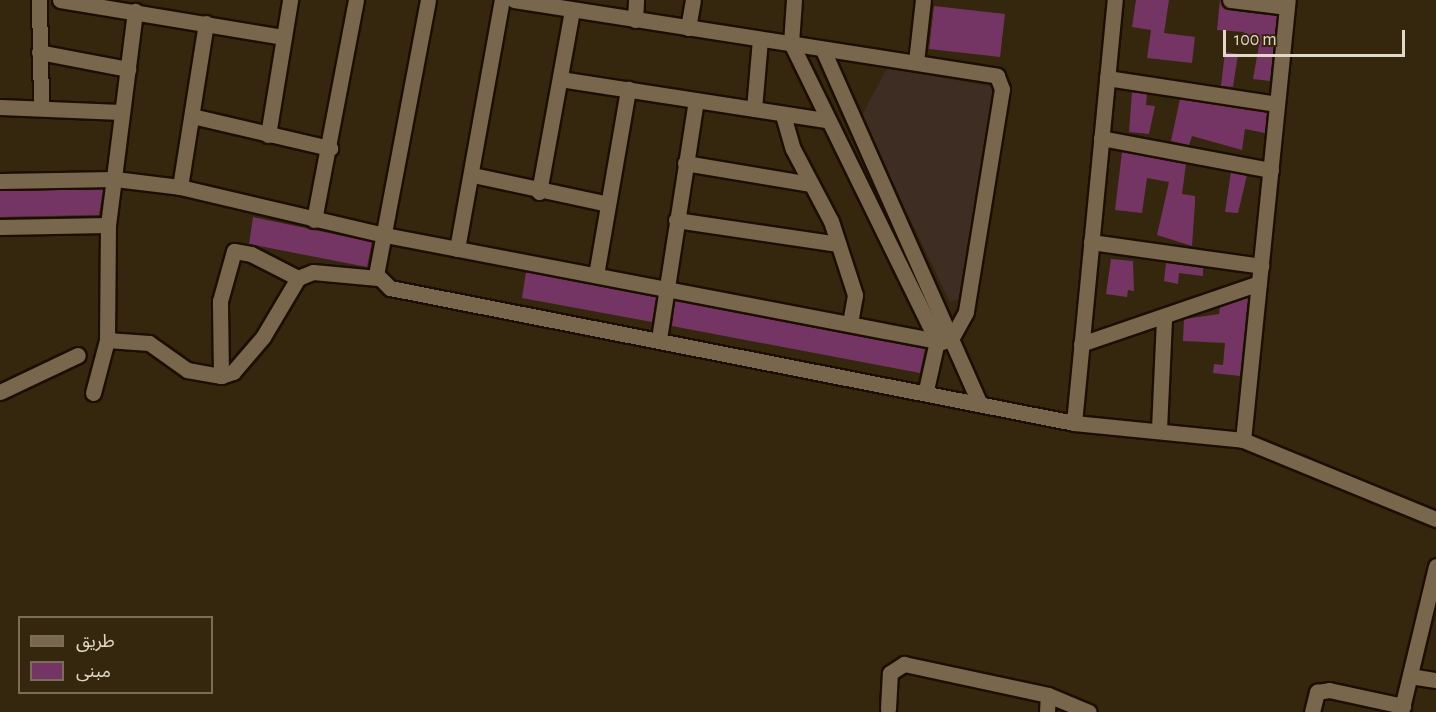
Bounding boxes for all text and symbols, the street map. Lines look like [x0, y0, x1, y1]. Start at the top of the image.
scale bar [1226, 18, 1408, 56]
text: 100 m [1234, 31, 1277, 49]
legend [18, 616, 213, 694]
text: طريق [76, 633, 115, 651]
text: مبنى [76, 663, 111, 681]

